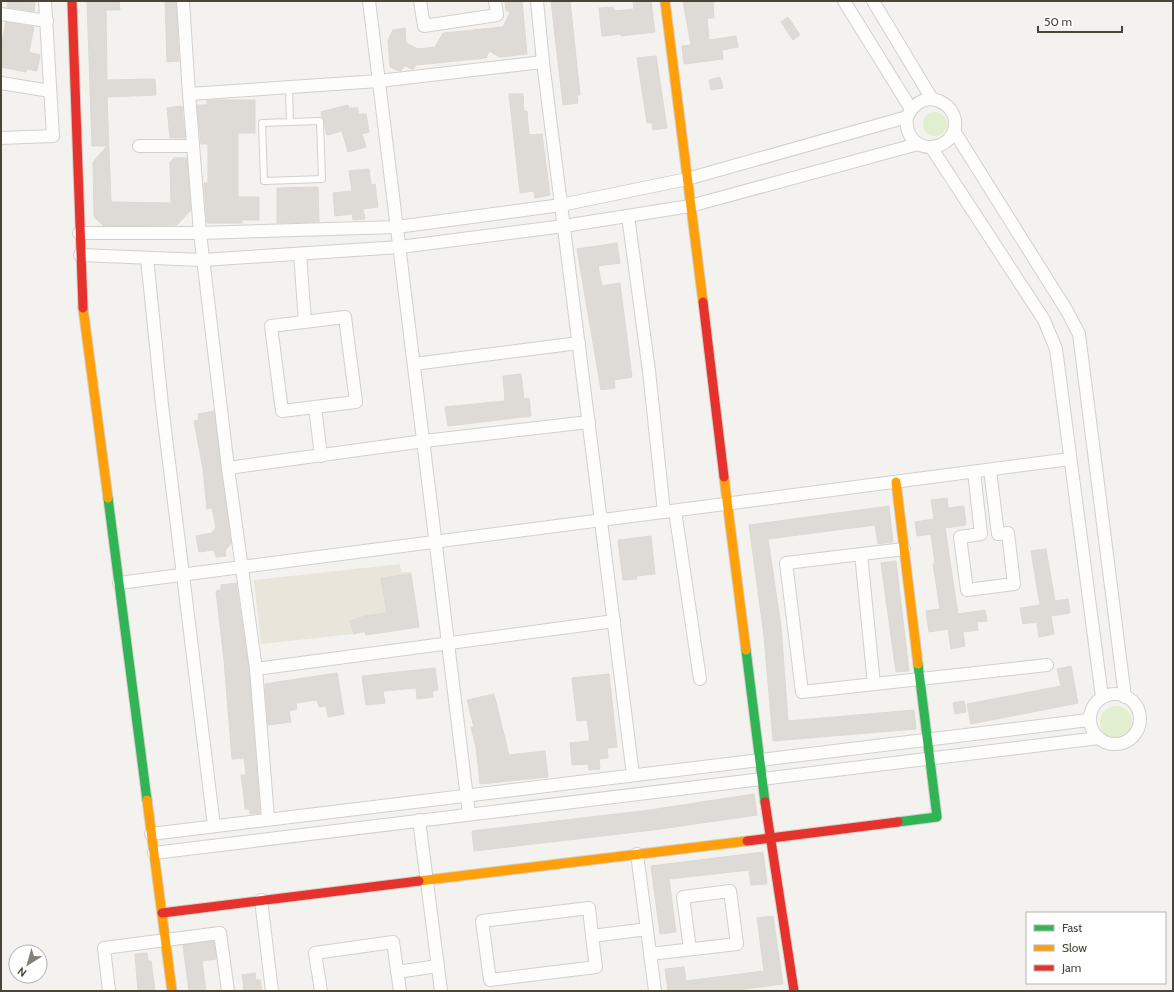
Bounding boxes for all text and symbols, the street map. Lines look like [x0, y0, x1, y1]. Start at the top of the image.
scale bar [1038, 8, 1122, 34]
text: 50 m [1044, 14, 1072, 29]
legend [1026, 912, 1166, 984]
text: Fast [1062, 920, 1082, 935]
text: Slow [1062, 940, 1087, 955]
north arrow [8, 944, 48, 984]
text: Jam [1061, 960, 1081, 975]
text: N [15, 964, 29, 980]

